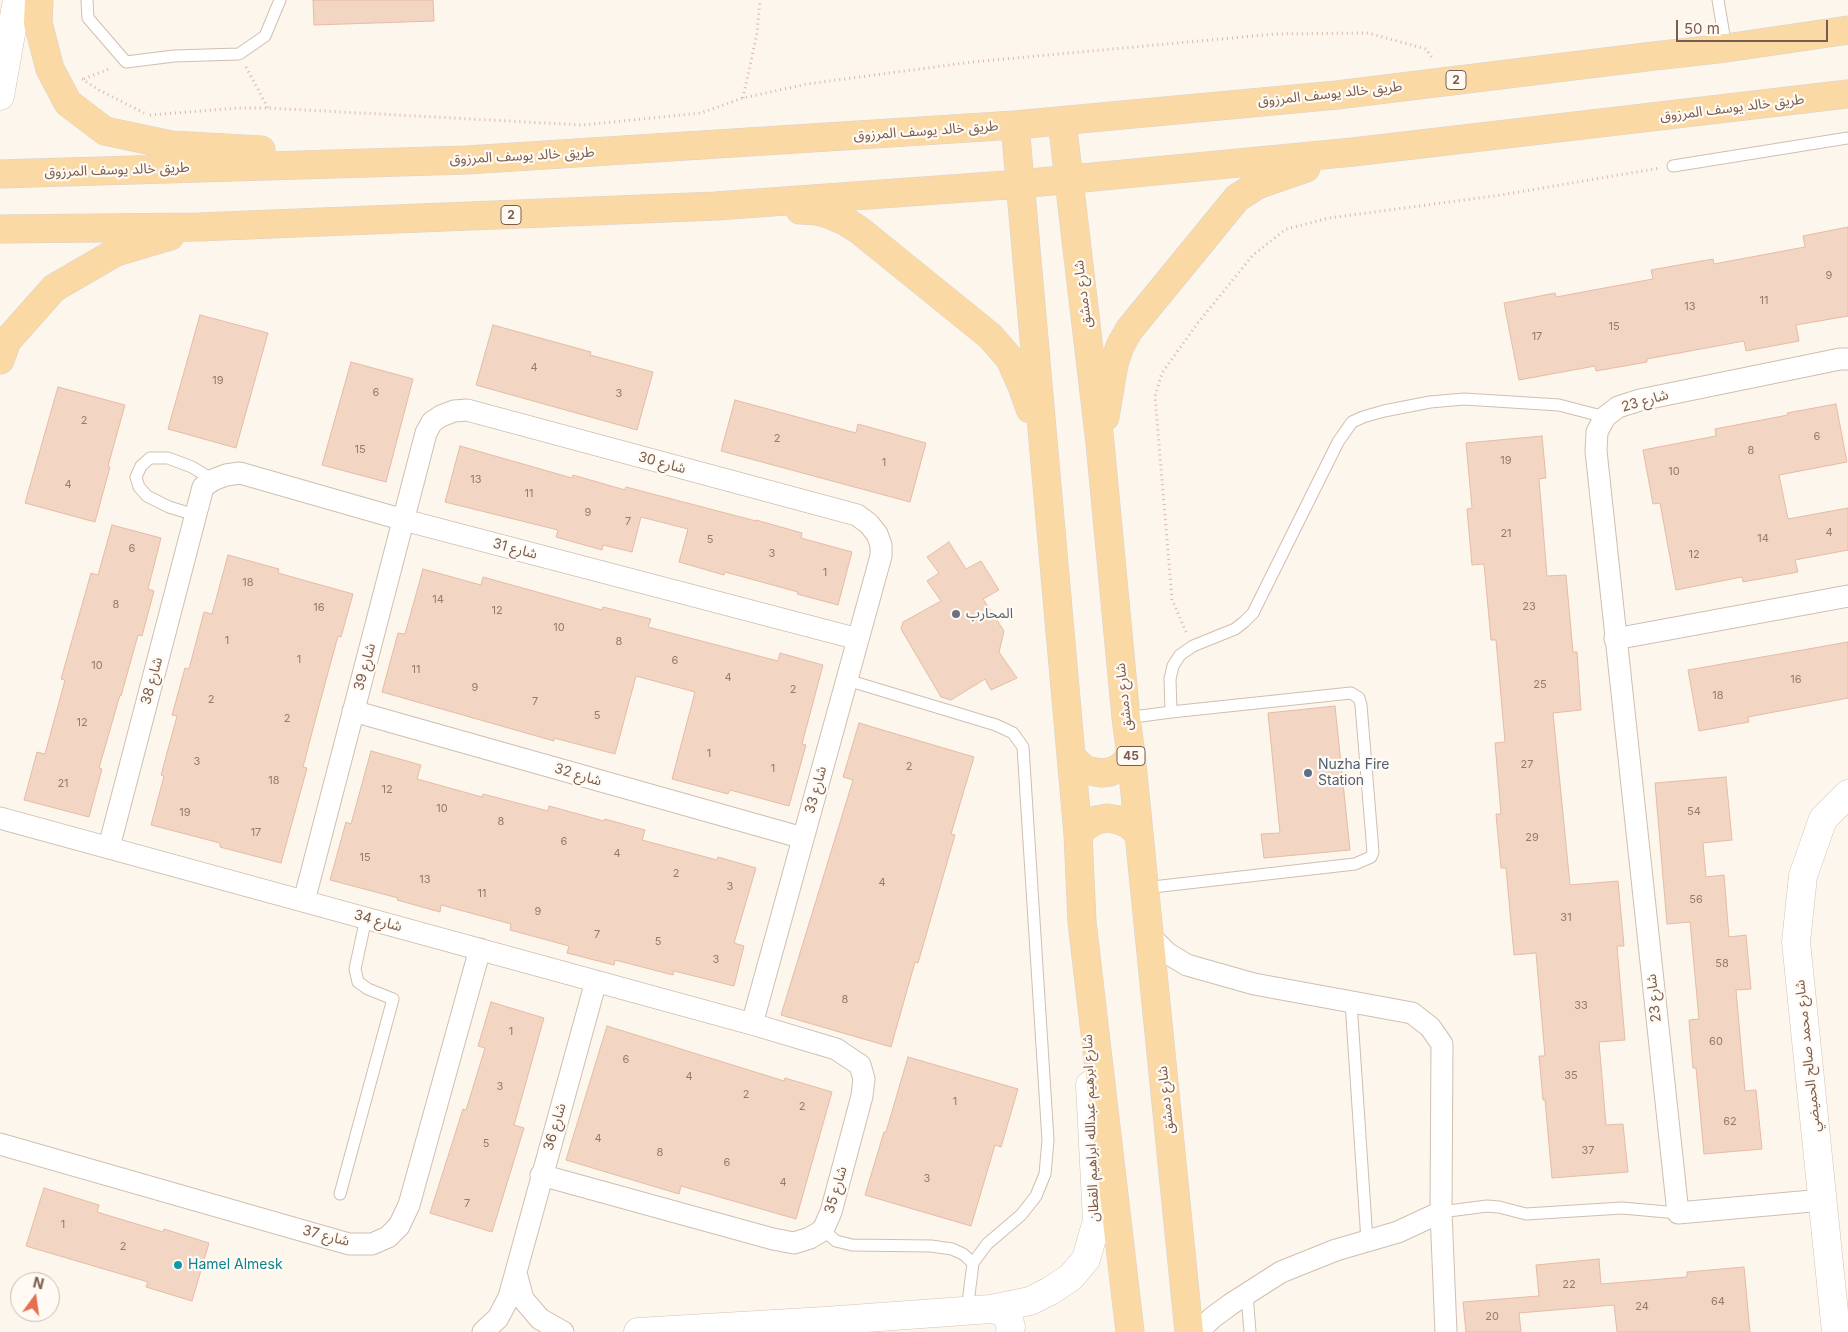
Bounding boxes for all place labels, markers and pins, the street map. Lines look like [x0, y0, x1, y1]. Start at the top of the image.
place label: المحارب [966, 606, 1013, 622]
marker: المحارب [950, 608, 962, 620]
place label: Nuzha Fire Station [1318, 757, 1389, 790]
marker: Nuzha Fire Station [1302, 767, 1314, 779]
place label: Hamel Almesk [188, 1257, 283, 1273]
marker: Hamel Almesk [172, 1259, 184, 1271]

